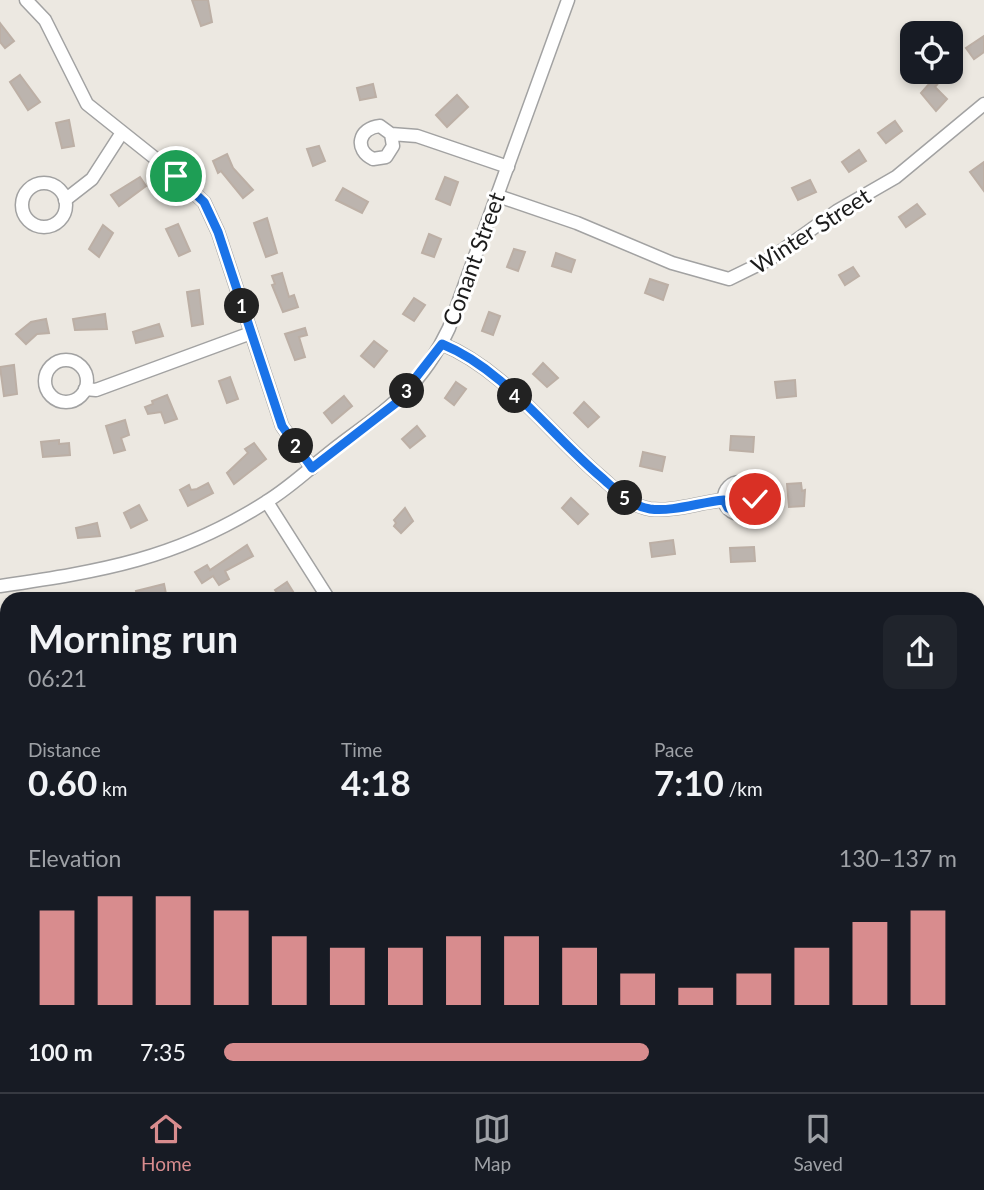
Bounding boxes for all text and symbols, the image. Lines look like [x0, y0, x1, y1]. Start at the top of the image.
map controls [900, 21, 963, 84]
button: locate [900, 21, 963, 84]
pin [146, 146, 206, 206]
icon: arrive [157, 157, 195, 195]
street label: Winter Street [746, 181, 876, 279]
street label: Conant Street [436, 187, 510, 329]
pin: 1 [224, 288, 260, 324]
text: 1 [236, 294, 247, 317]
pin: 3 [390, 374, 424, 408]
pin: 4 [498, 378, 532, 414]
text: 3 [401, 379, 412, 402]
text: 4 [509, 384, 520, 407]
pin: 2 [278, 428, 314, 464]
text: 2 [290, 434, 301, 457]
pin [725, 469, 785, 529]
pin: 5 [608, 480, 642, 516]
icon: check [736, 480, 774, 518]
text: 5 [619, 486, 630, 509]
text: Morning run [28, 615, 238, 661]
button: share [883, 615, 957, 689]
text: 06:21 [28, 664, 87, 692]
text: Distance [28, 738, 101, 761]
text: Time [341, 738, 382, 761]
text: Pace [654, 738, 693, 761]
text: 0.60 [28, 761, 97, 803]
text: 4:18 [341, 761, 411, 803]
text: 7:10 [654, 761, 724, 803]
text: km [97, 777, 127, 800]
text: /km [724, 777, 763, 800]
text: Elevation [28, 844, 121, 872]
text: 130–137 m [839, 844, 957, 872]
text: 100 m [28, 1038, 93, 1066]
text: 7:35 [140, 1038, 186, 1066]
tab: Home [141, 1110, 192, 1175]
tab: Map [473, 1110, 511, 1175]
tab: Saved [793, 1110, 843, 1175]

